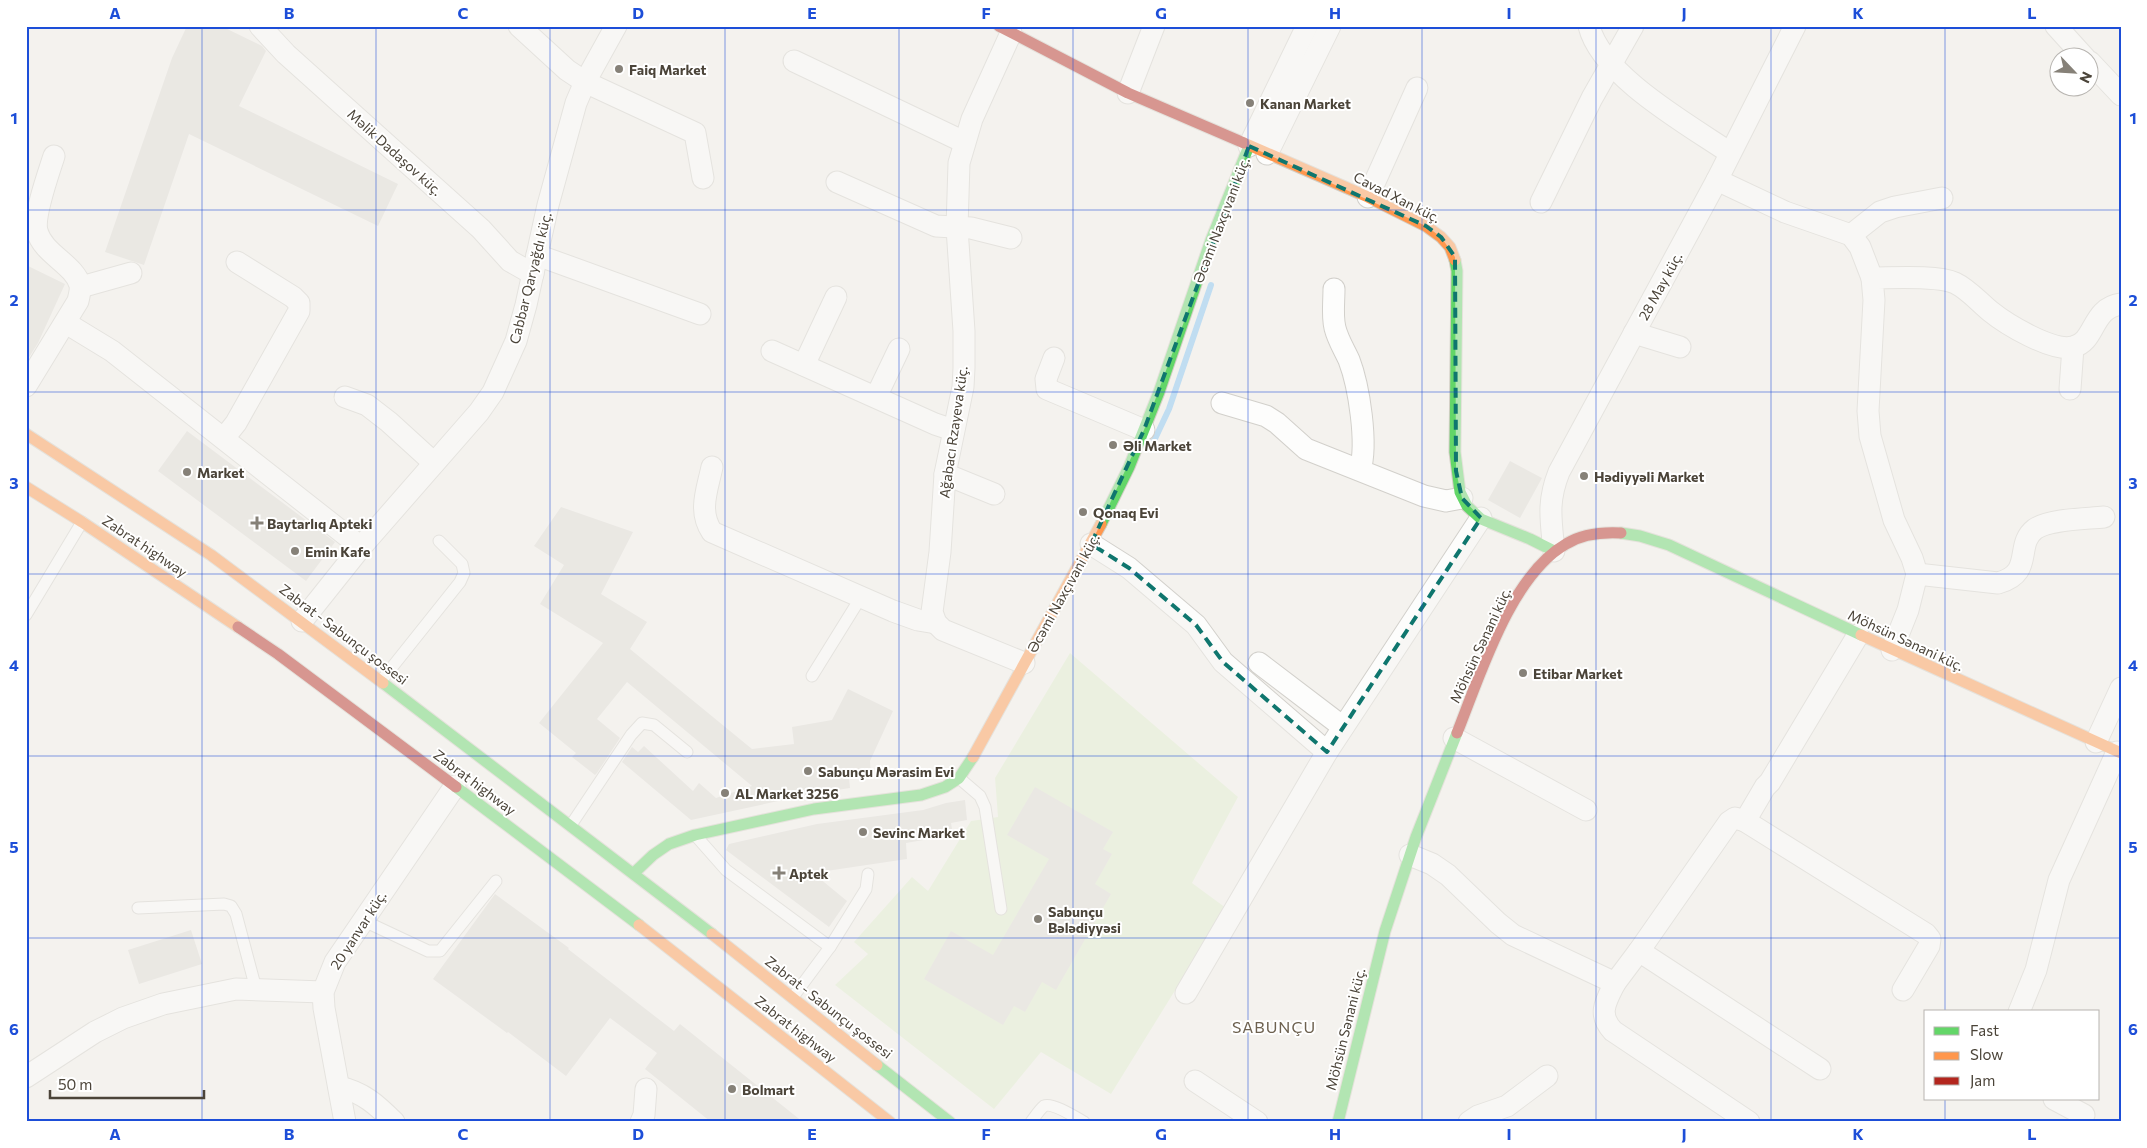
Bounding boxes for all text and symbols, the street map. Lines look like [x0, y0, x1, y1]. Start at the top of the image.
text: A [109, 3, 121, 22]
text: B [284, 3, 295, 22]
text: C [458, 3, 469, 22]
text: D [632, 3, 644, 22]
text: E [807, 3, 817, 22]
text: F [981, 3, 991, 22]
text: G [1155, 3, 1167, 22]
text: H [1329, 3, 1341, 22]
text: I [1506, 3, 1512, 22]
text: J [1681, 3, 1687, 22]
text: K [1852, 3, 1864, 22]
text: L [2027, 3, 2037, 22]
north arrow [2050, 48, 2100, 98]
place label: Faiq Market [629, 61, 706, 78]
marker: Faiq Market [613, 63, 625, 75]
text: N [2076, 69, 2096, 86]
place label: Kanan Market [1260, 95, 1351, 112]
marker: Kanan Market [1244, 97, 1256, 109]
street label: Məlik Dadaşov küç. [344, 105, 446, 199]
text: 1 [10, 108, 18, 127]
text: 1 [2129, 108, 2137, 127]
street label: Əcəmi Naxçıvani küç. [1189, 155, 1253, 285]
street label: Cavad Xan küç. [1351, 168, 1443, 226]
street label: Cabbar Qaryağdı küç. [505, 210, 555, 346]
street label: 28 May küç. [1634, 249, 1686, 323]
text: 2 [9, 290, 19, 309]
text: 2 [2128, 290, 2138, 309]
street label: Ağabacı Rzayeva küç. [935, 365, 971, 499]
place label: Əli Market [1123, 437, 1192, 454]
marker: Əli Market [1107, 439, 1119, 451]
place label: Market [197, 464, 244, 481]
marker: Market [181, 466, 193, 478]
place label: Hədiyyəli Market [1594, 468, 1704, 485]
marker: Hədiyyəli Market [1578, 470, 1590, 482]
text: 3 [9, 473, 19, 492]
text: 3 [2128, 473, 2138, 492]
place label: Qonaq Evi [1093, 504, 1159, 521]
marker: Qonaq Evi [1077, 506, 1089, 518]
street label: Zabrat highway [99, 511, 191, 581]
place label: Baytarlıq Apteki [267, 515, 372, 532]
marker: Baytarlıq Apteki [251, 517, 263, 529]
street label: Əcəmi Naxçıvani küç. [1023, 530, 1103, 656]
place label: Emin Kafe [305, 543, 370, 560]
marker: Emin Kafe [289, 545, 301, 557]
street label: Zabrat - Sabunçu şossesi [276, 580, 412, 688]
street label: Möhsün Sənani küç. [1446, 585, 1514, 705]
street label: Möhsün Sənani küç. [1846, 606, 1966, 674]
text: 4 [9, 655, 19, 674]
text: 4 [2128, 655, 2138, 674]
place label: Etibar Market [1533, 665, 1623, 682]
marker: Etibar Market [1517, 667, 1529, 679]
street label: Zabrat highway [430, 745, 520, 819]
place label: Sabunçu Mərasim Evi [818, 763, 954, 780]
marker: Sabunçu Mərasim Evi [802, 765, 814, 777]
place label: AL Market 3256 [735, 785, 839, 802]
marker: AL Market 3256 [719, 787, 731, 799]
place label: Sevinc Market [873, 824, 965, 841]
marker: Sevinc Market [857, 826, 869, 838]
text: 5 [9, 837, 19, 856]
text: 5 [2128, 837, 2138, 856]
place label: Aptek [789, 865, 829, 882]
marker: Aptek [773, 867, 785, 879]
street label: 20 yanvar küç. [326, 888, 390, 972]
place label: Sabunçu Bələdiyyəsi [1048, 903, 1121, 936]
marker: Sabunçu Bələdiyyəsi [1032, 913, 1044, 925]
street label: Zabrat - Sabunçu şossesi [762, 952, 896, 1062]
street label: Möhsün Sənani küç. [1322, 966, 1368, 1092]
street label: Zabrat highway [752, 992, 840, 1066]
legend [1924, 1010, 2100, 1100]
district label: SABUNÇU [1232, 1017, 1316, 1036]
text: 6 [9, 1019, 19, 1038]
text: 6 [2128, 1019, 2138, 1038]
text: Fast [1970, 1021, 1999, 1039]
text: Slow [1970, 1045, 2003, 1063]
scale bar [50, 1068, 204, 1100]
text: Jam [1970, 1071, 1995, 1089]
text: 50 m [58, 1075, 92, 1093]
place label: Bolmart [742, 1081, 795, 1098]
marker: Bolmart [726, 1083, 738, 1095]
text: A [109, 1124, 121, 1143]
text: B [284, 1124, 295, 1143]
text: C [458, 1124, 469, 1143]
text: D [632, 1124, 644, 1143]
text: E [807, 1124, 817, 1143]
text: F [981, 1124, 991, 1143]
text: G [1155, 1124, 1167, 1143]
text: H [1329, 1124, 1341, 1143]
text: I [1506, 1124, 1512, 1143]
text: J [1681, 1124, 1687, 1143]
text: K [1852, 1124, 1864, 1143]
text: L [2027, 1124, 2037, 1143]

